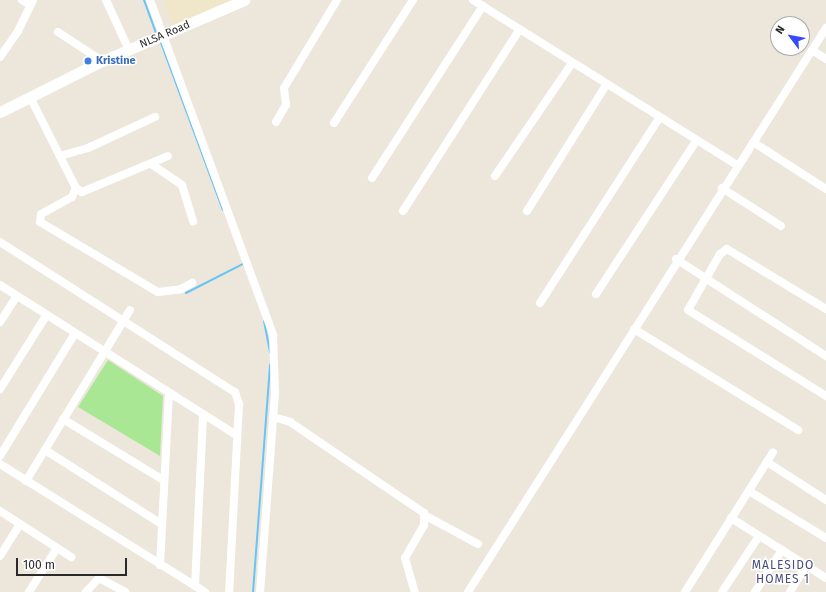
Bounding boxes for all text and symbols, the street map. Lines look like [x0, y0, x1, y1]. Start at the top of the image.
north arrow [770, 16, 810, 56]
street label: NLSA Road [138, 19, 192, 51]
text: N [773, 23, 788, 36]
place label: Kristine [96, 54, 136, 68]
marker: Kristine [83, 56, 93, 66]
scale bar [18, 550, 129, 576]
text: 100 m [23, 558, 55, 572]
district label: MALESIDO HOMES 1 [752, 559, 814, 587]

